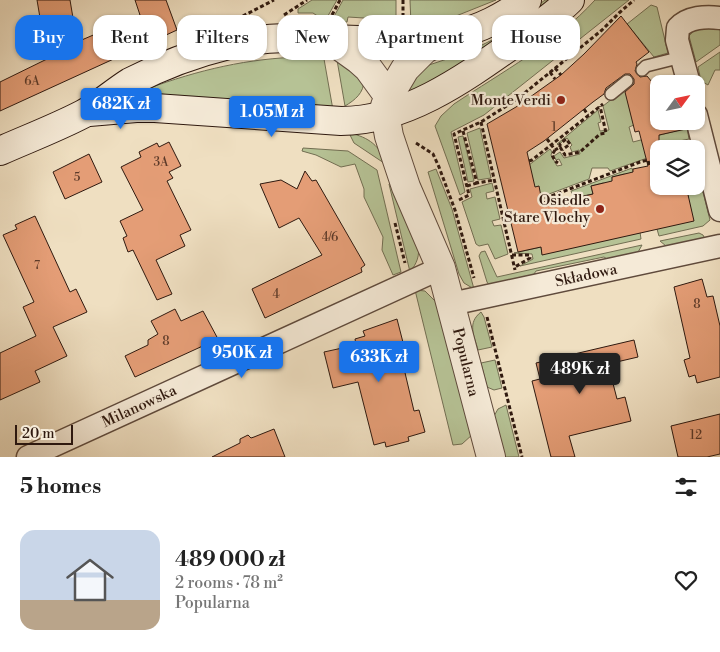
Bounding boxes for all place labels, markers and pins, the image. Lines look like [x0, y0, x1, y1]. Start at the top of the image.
pin: 682K zł [75, 88, 167, 130]
place label: MonteVerdi [471, 91, 551, 110]
marker: MonteVerdi [555, 94, 567, 106]
pin: 1.05M zł [220, 96, 324, 138]
place label: Osiedle Stare Vlochy [504, 191, 591, 227]
marker: Osiedle Stare Vlochy [594, 203, 606, 215]
pin: 950K zł [196, 336, 288, 379]
pin: 633K zł [333, 340, 425, 383]
pin: 489K zł [534, 352, 626, 395]

